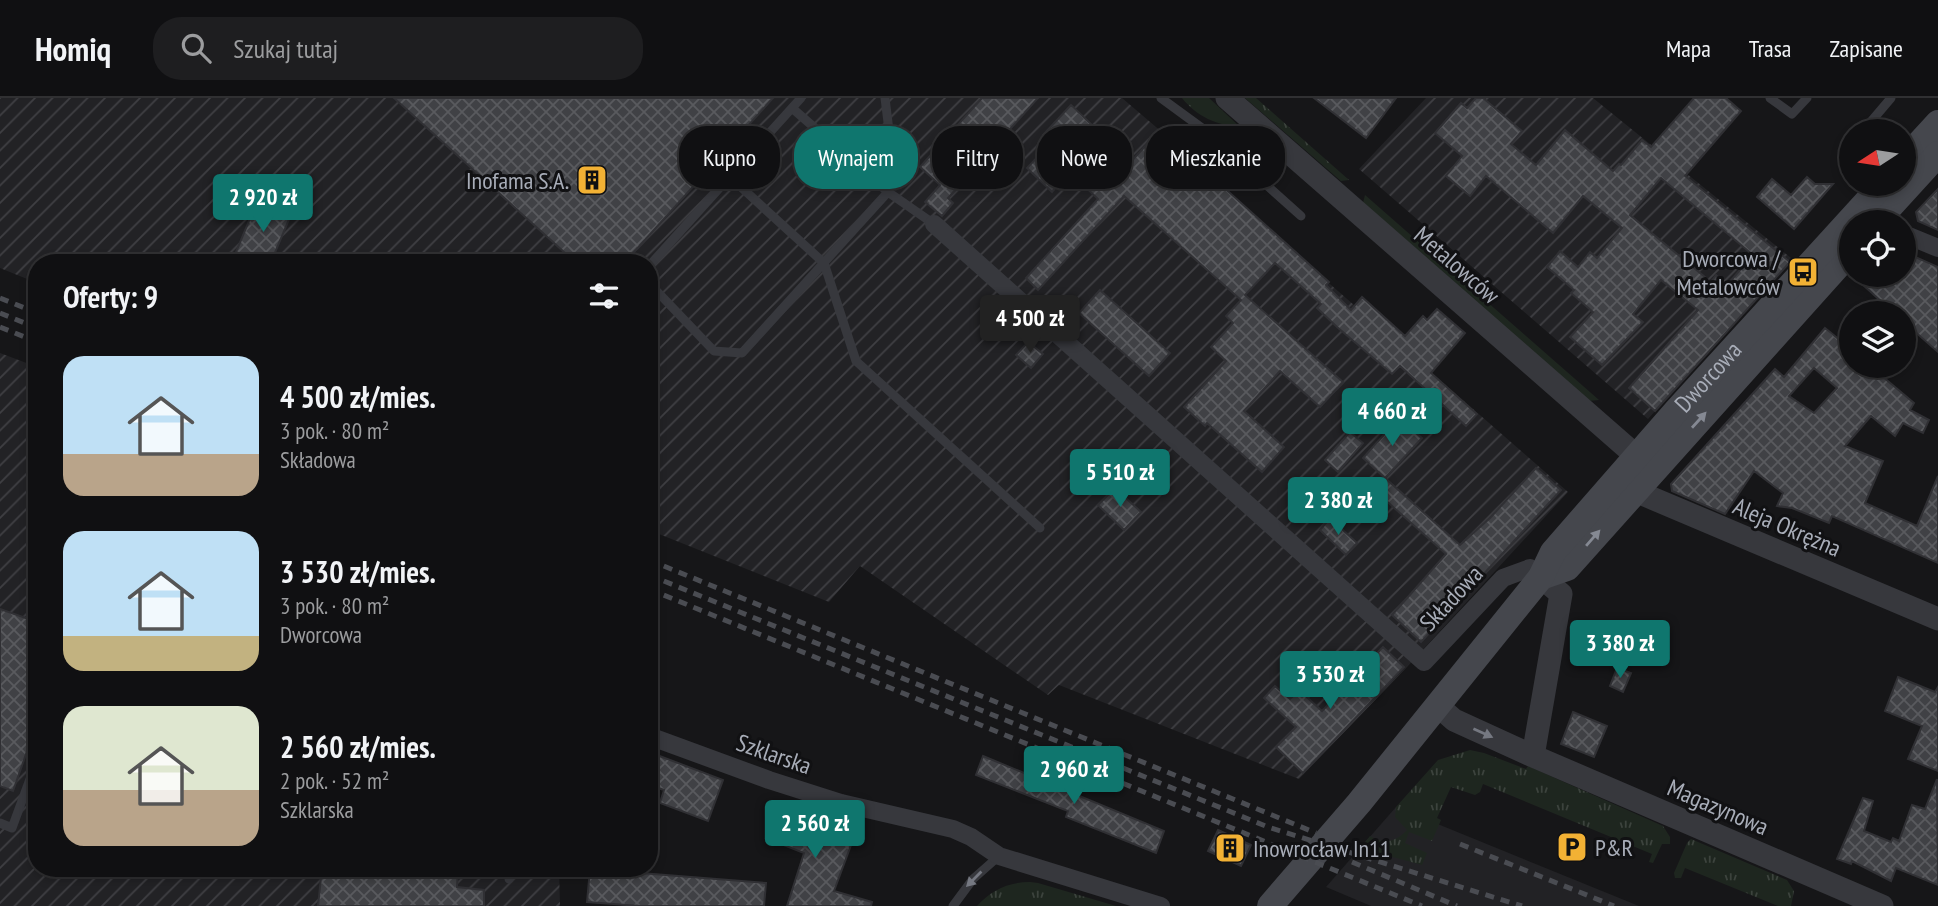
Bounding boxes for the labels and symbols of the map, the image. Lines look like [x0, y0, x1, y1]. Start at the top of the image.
north arrow [1839, 119, 1916, 196]
building icon: Inofama S.A. [575, 163, 609, 197]
place label: Inofama S.A. [466, 165, 569, 196]
pin: 2 920 zł [191, 174, 335, 234]
street label: Metalowców [1408, 219, 1507, 311]
place label: Dworcowa / Metalowców [1676, 243, 1781, 302]
bus stop icon: Dworcowa / Metalowców [1786, 255, 1820, 289]
pin: 4 500 zł [958, 296, 1102, 355]
street label: Dworcowa [1667, 334, 1748, 418]
pin: 4 660 zł [1320, 388, 1464, 448]
one-way arrow [1690, 412, 1706, 429]
pin: 5 510 zł [1048, 450, 1192, 509]
pin: 2 380 zł [1266, 478, 1410, 537]
street label: Aleja Okrężna [1728, 490, 1846, 564]
one-way arrow [1585, 529, 1601, 547]
street label: Składowa [1413, 559, 1489, 637]
pin: 3 380 zł [1548, 620, 1692, 680]
pin: 3 530 zł [1258, 652, 1402, 711]
street label: Szklarska [733, 727, 815, 781]
one-way arrow [1473, 727, 1493, 739]
pin: 2 960 zł [1002, 746, 1146, 806]
street label: Magazynowa [1663, 772, 1773, 842]
pin: 2 560 zł [743, 800, 887, 860]
parking icon: P&R [1555, 830, 1589, 864]
building icon: Inowrocław In11 [1213, 831, 1247, 865]
place label: P&R [1595, 832, 1633, 863]
place label: Inowrocław In11 [1253, 833, 1391, 864]
one-way arrow [966, 870, 982, 887]

